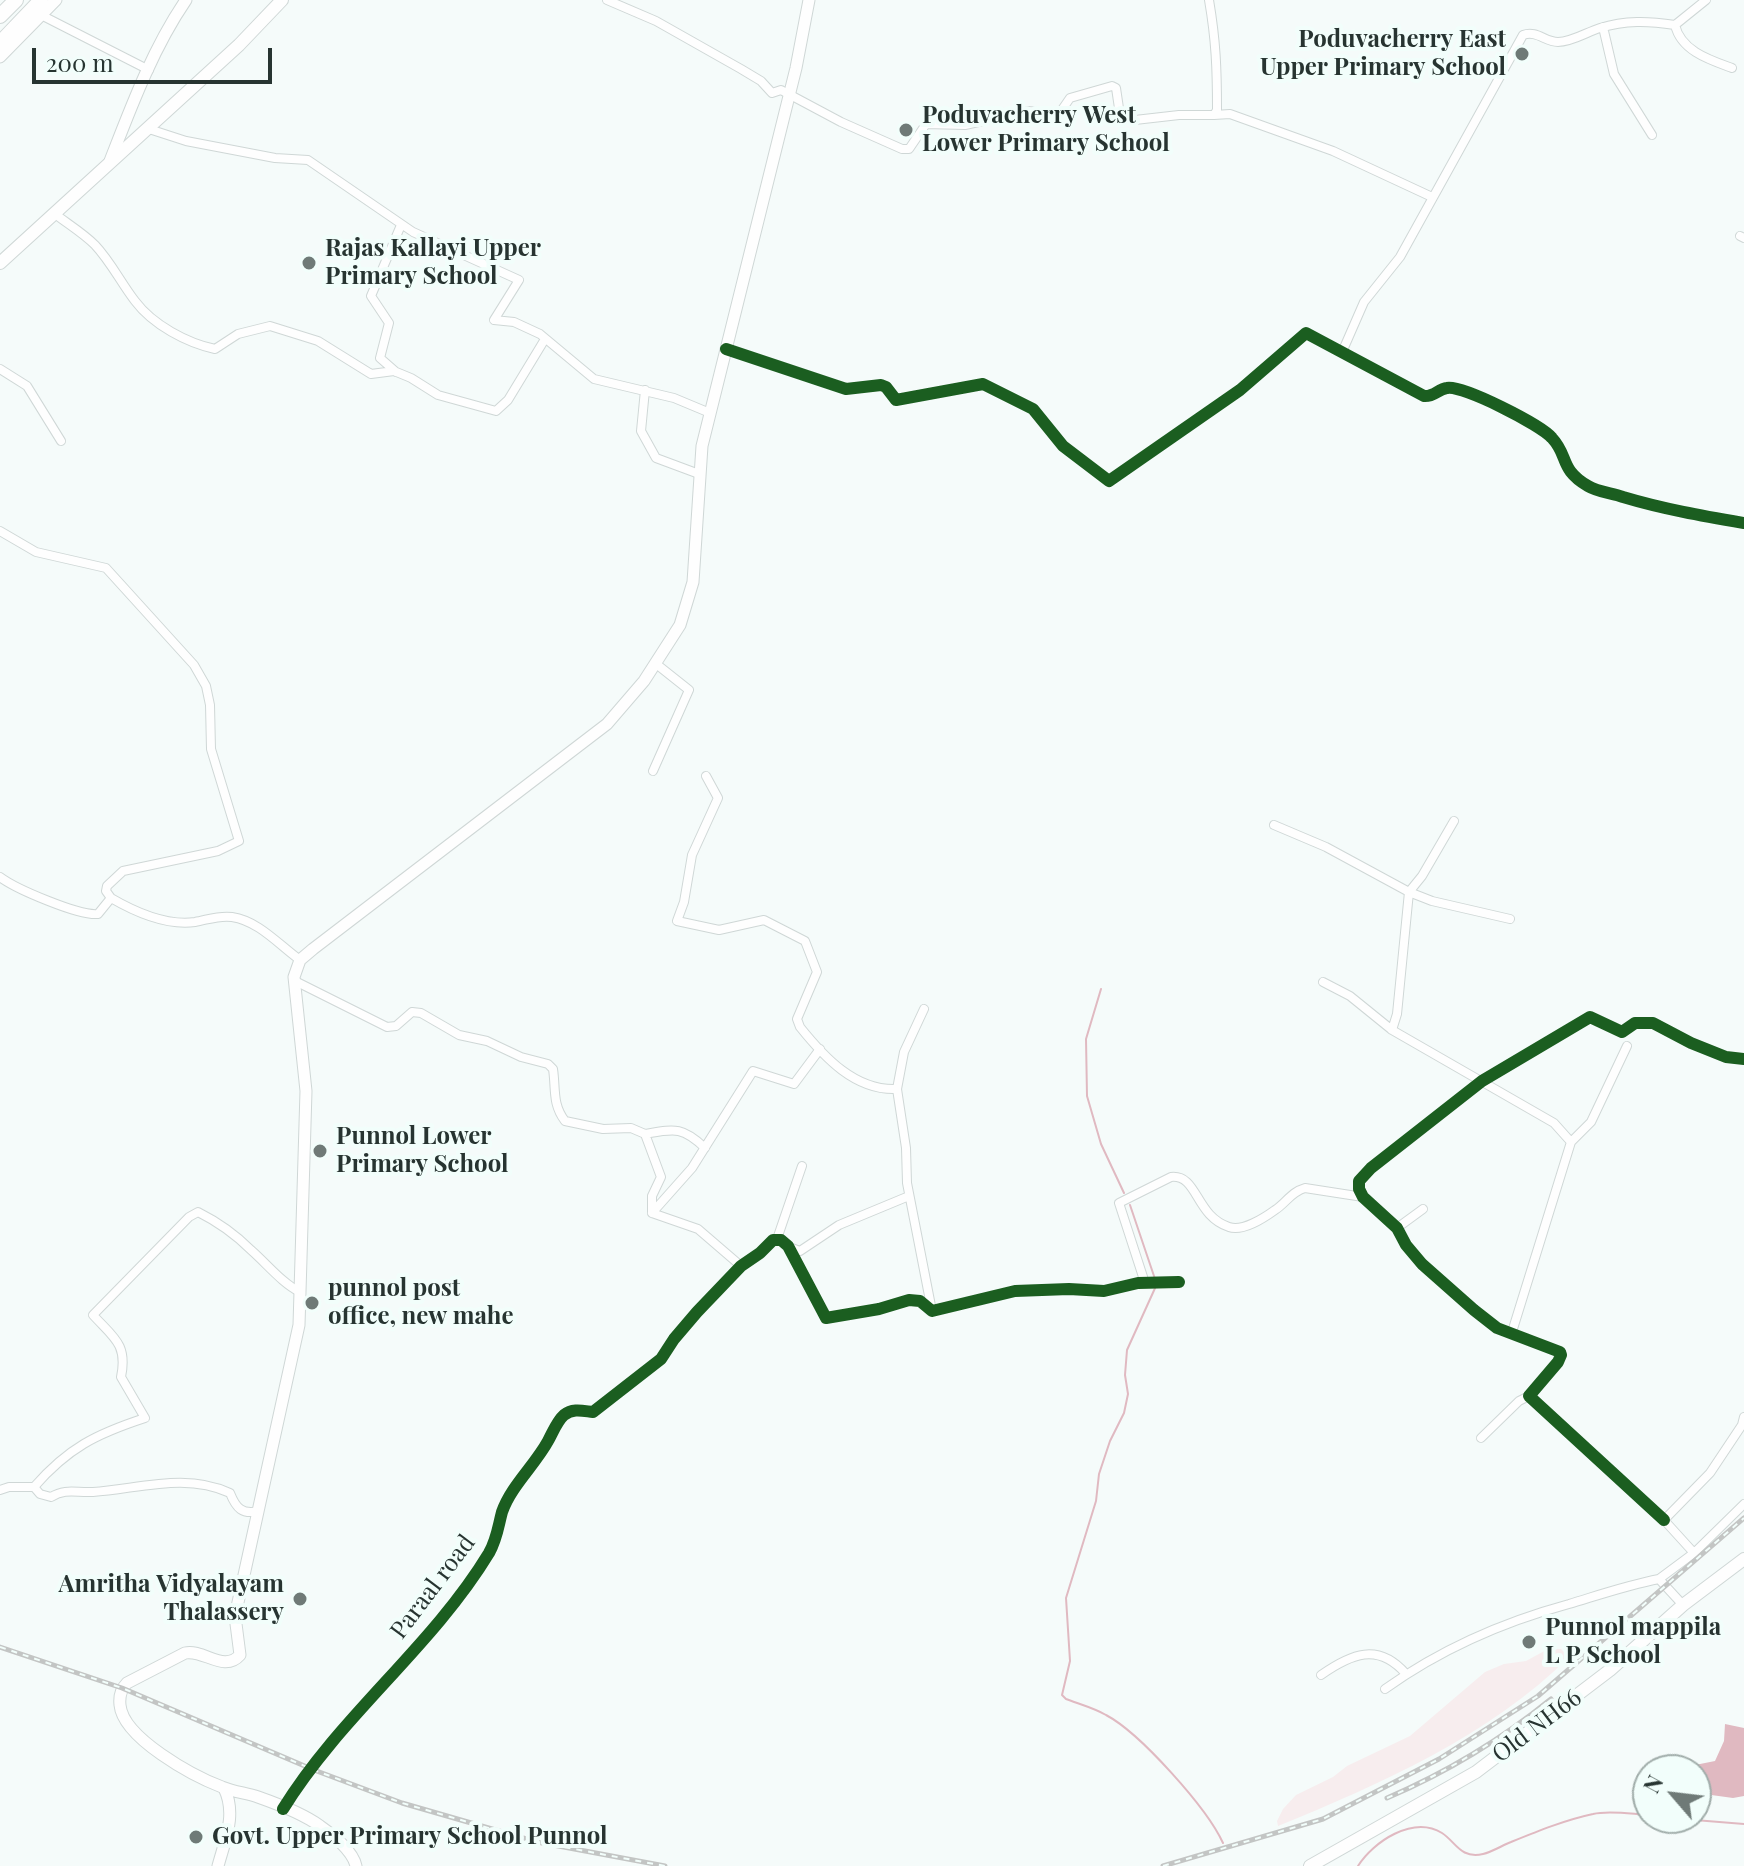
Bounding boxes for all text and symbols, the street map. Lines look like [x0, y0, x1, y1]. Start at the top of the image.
place label: Poduvacherry East Upper Primary School [1260, 26, 1506, 82]
scale bar [36, 32, 276, 82]
marker: Poduvacherry East Upper Primary School [1513, 45, 1531, 63]
text: 200 m [46, 46, 114, 78]
place label: Poduvacherry West Lower Primary School [922, 102, 1170, 158]
marker: Poduvacherry West Lower Primary School [897, 121, 915, 139]
place label: Rajas Kallayi Upper Primary School [325, 235, 541, 291]
marker: Rajas Kallayi Upper Primary School [300, 254, 318, 272]
place label: Punnol Lower Primary School [336, 1123, 508, 1179]
marker: Punnol Lower Primary School [311, 1142, 329, 1160]
place label: punnol post office, new mahe [328, 1275, 513, 1331]
marker: punnol post office, new mahe [303, 1294, 321, 1312]
street label: Paraal road [385, 1529, 481, 1645]
place label: Amritha Vidyalayam Thalassery [59, 1571, 284, 1627]
marker: Amritha Vidyalayam Thalassery [291, 1590, 309, 1608]
place label: Punnol mappila L P School [1545, 1614, 1721, 1670]
marker: Punnol mappila L P School [1520, 1633, 1538, 1651]
street label: Old NH66 [1487, 1683, 1587, 1769]
north arrow [1632, 1754, 1712, 1834]
text: N [1636, 1770, 1670, 1798]
place label: Govt. Upper Primary School Punnol [212, 1823, 607, 1851]
marker: Govt. Upper Primary School Punnol [187, 1828, 205, 1846]

